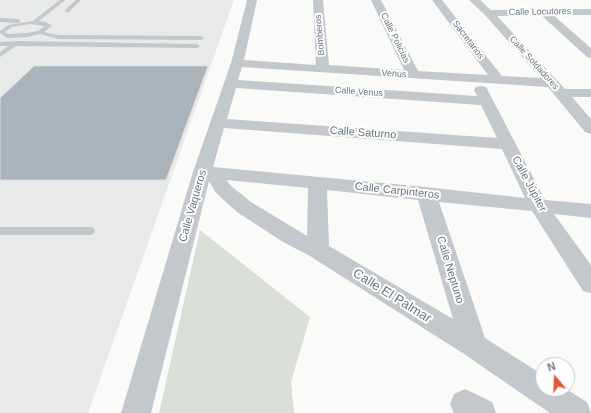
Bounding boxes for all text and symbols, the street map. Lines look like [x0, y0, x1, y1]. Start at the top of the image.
street label: Calle Locutores [509, 6, 571, 18]
street label: Calle Policías [378, 11, 412, 65]
street label: Bomberos [313, 14, 327, 56]
street label: Sacretarios [450, 19, 486, 61]
street label: Calle Soldadores [507, 34, 561, 92]
street label: Venus [381, 68, 407, 80]
street label: Calle Venus [335, 85, 383, 99]
street label: Calle Saturno [329, 124, 397, 142]
street label: Calle Júpiter [509, 154, 549, 214]
street label: Calle Vaqueros [176, 168, 210, 244]
street label: Calle Carpinteros [354, 180, 440, 202]
street label: Calle Neptuno [433, 235, 467, 305]
street label: Calle El Palmar [350, 266, 434, 326]
north arrow [535, 357, 575, 397]
text: N [546, 360, 557, 374]

